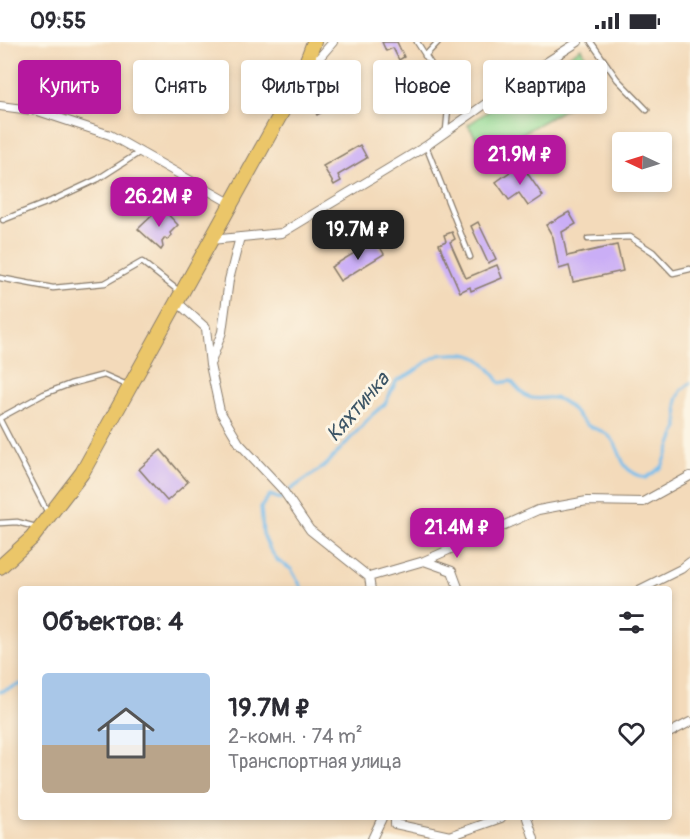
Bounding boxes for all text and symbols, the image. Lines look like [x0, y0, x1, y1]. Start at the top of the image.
text: 09:55 [30, 7, 86, 35]
chip: Купить [18, 60, 121, 114]
chip: Снять [133, 60, 229, 114]
chip: Фильтры [241, 60, 361, 114]
chip: Новое [373, 60, 471, 114]
chip: Квартира [483, 60, 607, 114]
north arrow [612, 132, 672, 192]
map controls [612, 132, 672, 192]
pin: 21.9M ₽ [465, 135, 575, 186]
text: 21.9M ₽ [488, 142, 552, 167]
pin: 26.2M ₽ [104, 177, 214, 228]
text: 26.2M ₽ [124, 184, 194, 209]
pin: 19.7M ₽ [303, 210, 413, 261]
text: 19.7M ₽ [326, 217, 390, 242]
water label: Кяхтинка [320, 366, 396, 447]
pin: 21.4M ₽ [402, 508, 512, 559]
text: 21.4M ₽ [424, 515, 490, 540]
text: Объектов: 4 [42, 606, 183, 638]
icon: filters [615, 606, 648, 639]
text: 19.7M ₽ [228, 692, 311, 724]
icon: home [90, 697, 162, 769]
icon: heart [615, 717, 648, 750]
text: 2-комн. · 74 m² [228, 724, 363, 749]
text: Транспортная улица [228, 749, 401, 774]

